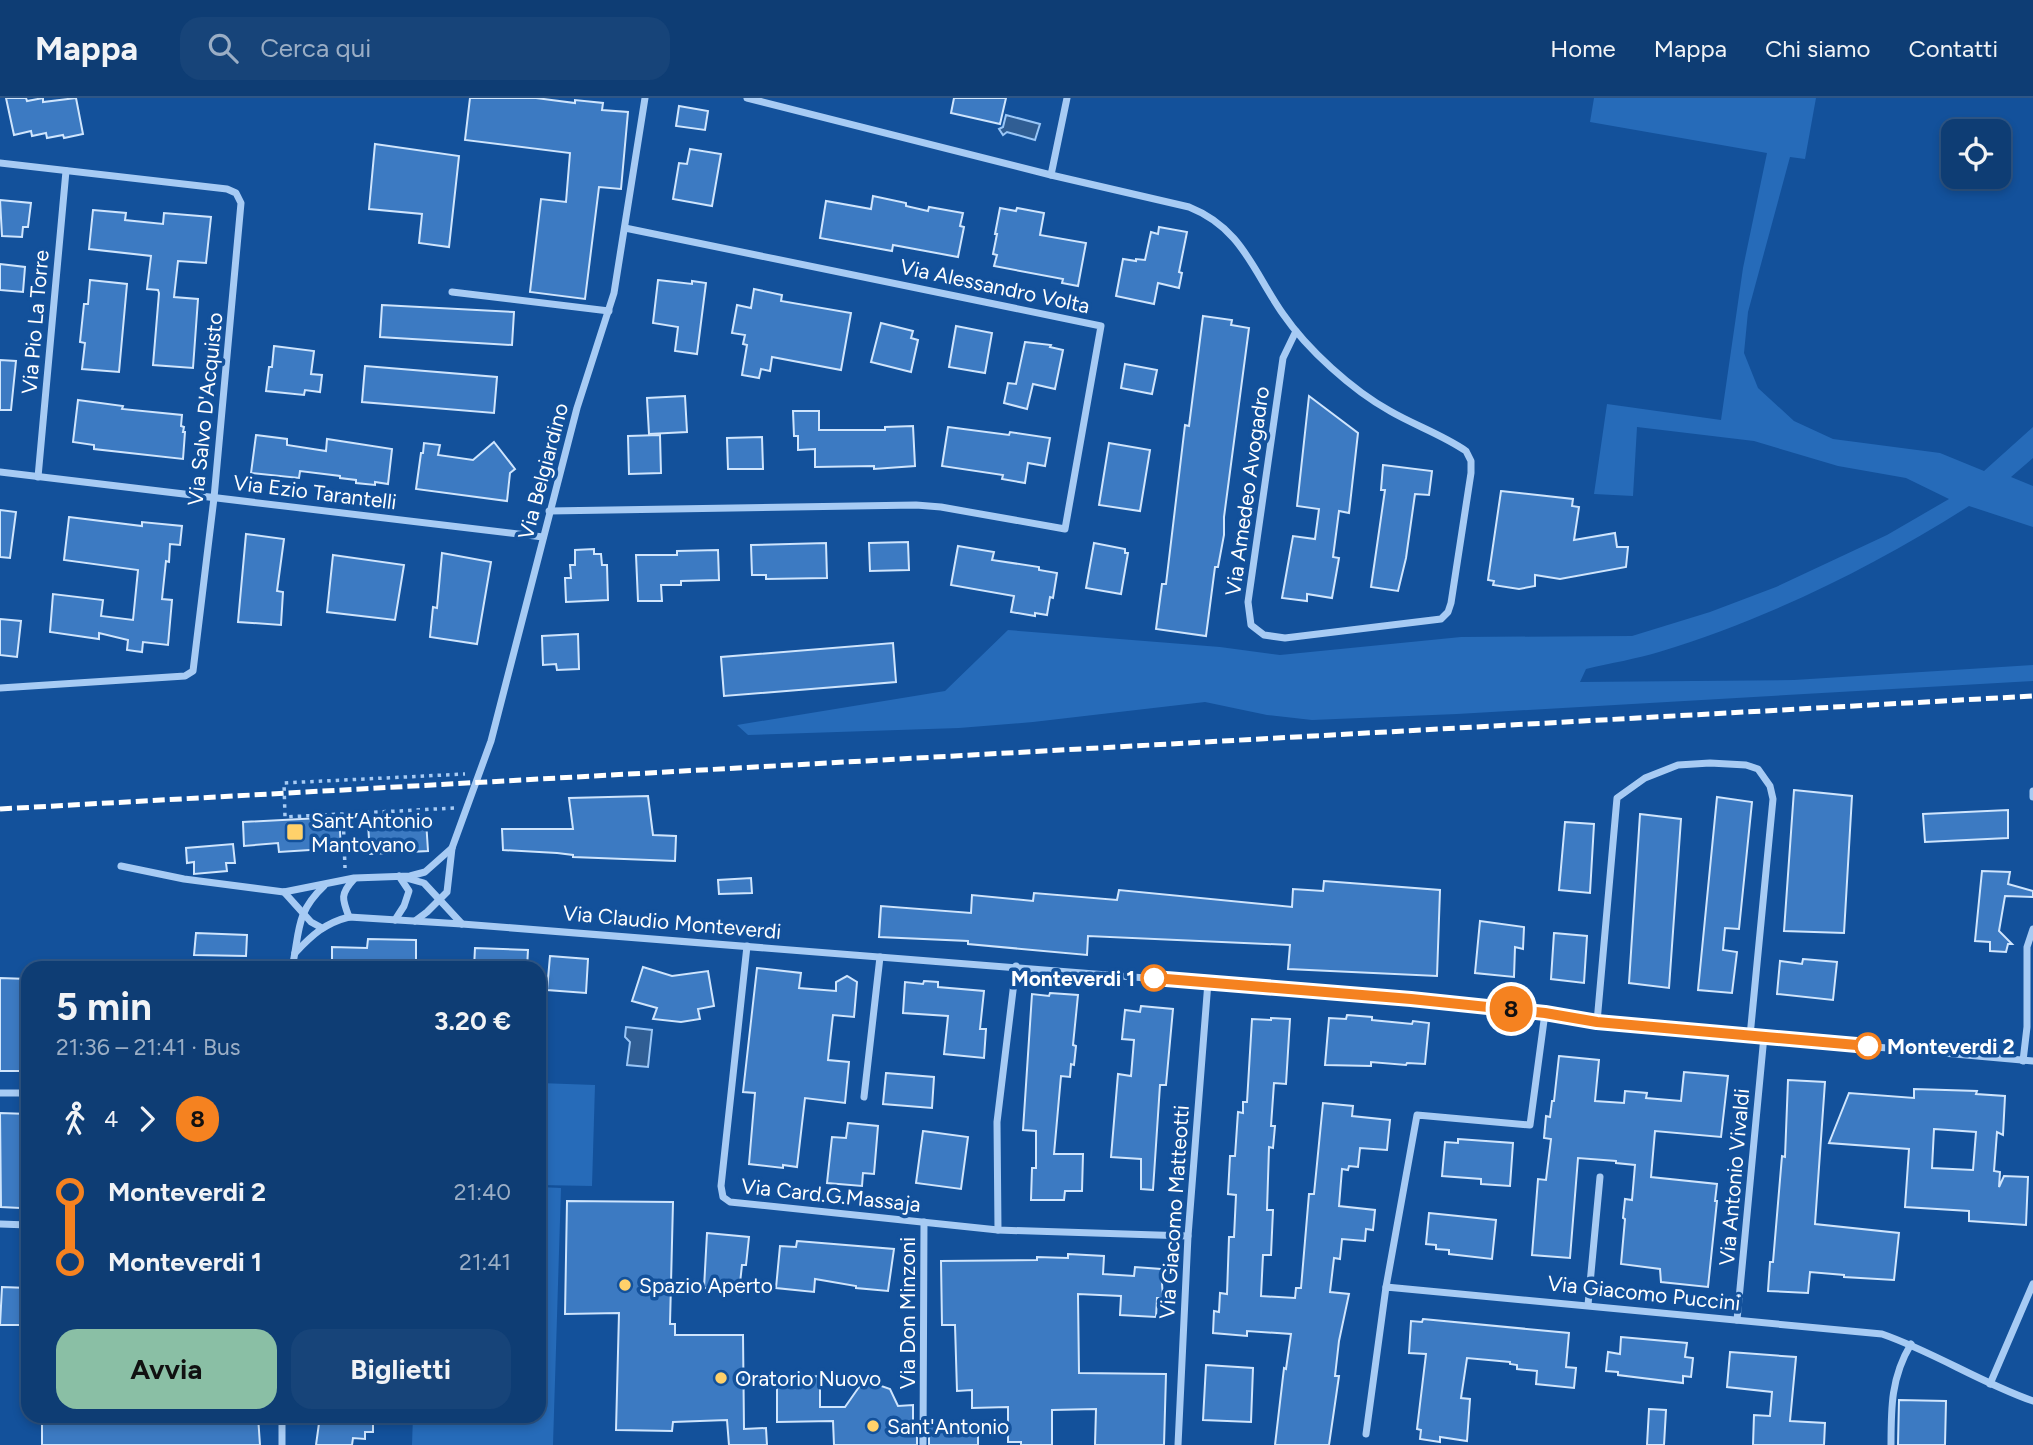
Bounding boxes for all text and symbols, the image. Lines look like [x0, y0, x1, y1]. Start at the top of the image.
search box [180, 17, 670, 80]
text: Mappa [35, 29, 138, 68]
icon: search [204, 29, 242, 67]
text: Cerca qui [260, 32, 371, 64]
text: Home [1550, 34, 1616, 63]
text: Mappa [1654, 34, 1727, 63]
text: Chi siamo [1765, 34, 1870, 63]
text: Contatti [1908, 34, 1998, 63]
map controls [1941, 119, 2011, 189]
button: locate [1941, 119, 2011, 189]
street label: Via Pio La Torre [16, 249, 54, 395]
street label: Via Alessandro Volta [898, 254, 1092, 318]
street label: Via Salvo D'Acquisto [182, 311, 228, 507]
street label: Via Amedeo Avogadro [1220, 385, 1274, 597]
street label: Via Belgiardino [513, 400, 573, 542]
street label: Via Ezio Tarantelli [232, 470, 398, 514]
place label: Sant’Antonio Mantovano [311, 808, 433, 857]
marker: Sant’Antonio Mantovano [285, 822, 305, 842]
street label: Via Claudio Monteverdi [562, 900, 782, 944]
marker: Monteverdi 1 [1141, 965, 1167, 991]
place label: Monteverdi 1 [1011, 966, 1135, 991]
text: 5 min [56, 984, 152, 1030]
line badge: 8 [1488, 986, 1534, 1032]
text: 8 [1504, 994, 1518, 1023]
text: 3.20 € [434, 1005, 511, 1037]
text: 21:36 – 21:41 · Bus [56, 1033, 240, 1061]
marker: Monteverdi 2 [1855, 1033, 1881, 1059]
place label: Monteverdi 2 [1887, 1034, 2015, 1059]
street label: Via Antonio Vivaldi [1714, 1087, 1754, 1267]
icon: walk [56, 1100, 94, 1138]
icon: forward [128, 1100, 166, 1138]
text: 8 [190, 1104, 205, 1133]
street label: Via Giacomo Matteotti [1154, 1104, 1194, 1320]
text: 4 [104, 1105, 118, 1133]
street label: Via Card.G.Massaja [740, 1173, 922, 1217]
text: Monteverdi 2 [108, 1176, 266, 1208]
text: 21:40 [454, 1178, 511, 1206]
street label: Via Don Minzoni [895, 1237, 920, 1389]
text: Monteverdi 1 [108, 1246, 262, 1278]
text: 21:41 [459, 1248, 511, 1276]
street label: Via Giacomo Puccini [1546, 1270, 1742, 1316]
place label: Spazio Aperto [639, 1273, 773, 1298]
marker: Spazio Aperto [617, 1277, 633, 1293]
button: Avvia [56, 1329, 277, 1409]
button: Biglietti [291, 1329, 511, 1409]
place label: Oratorio Nuovo [735, 1366, 881, 1391]
marker: Oratorio Nuovo [713, 1370, 729, 1386]
place label: Sant'Antonio [887, 1414, 1009, 1439]
marker: Sant'Antonio [865, 1418, 881, 1434]

